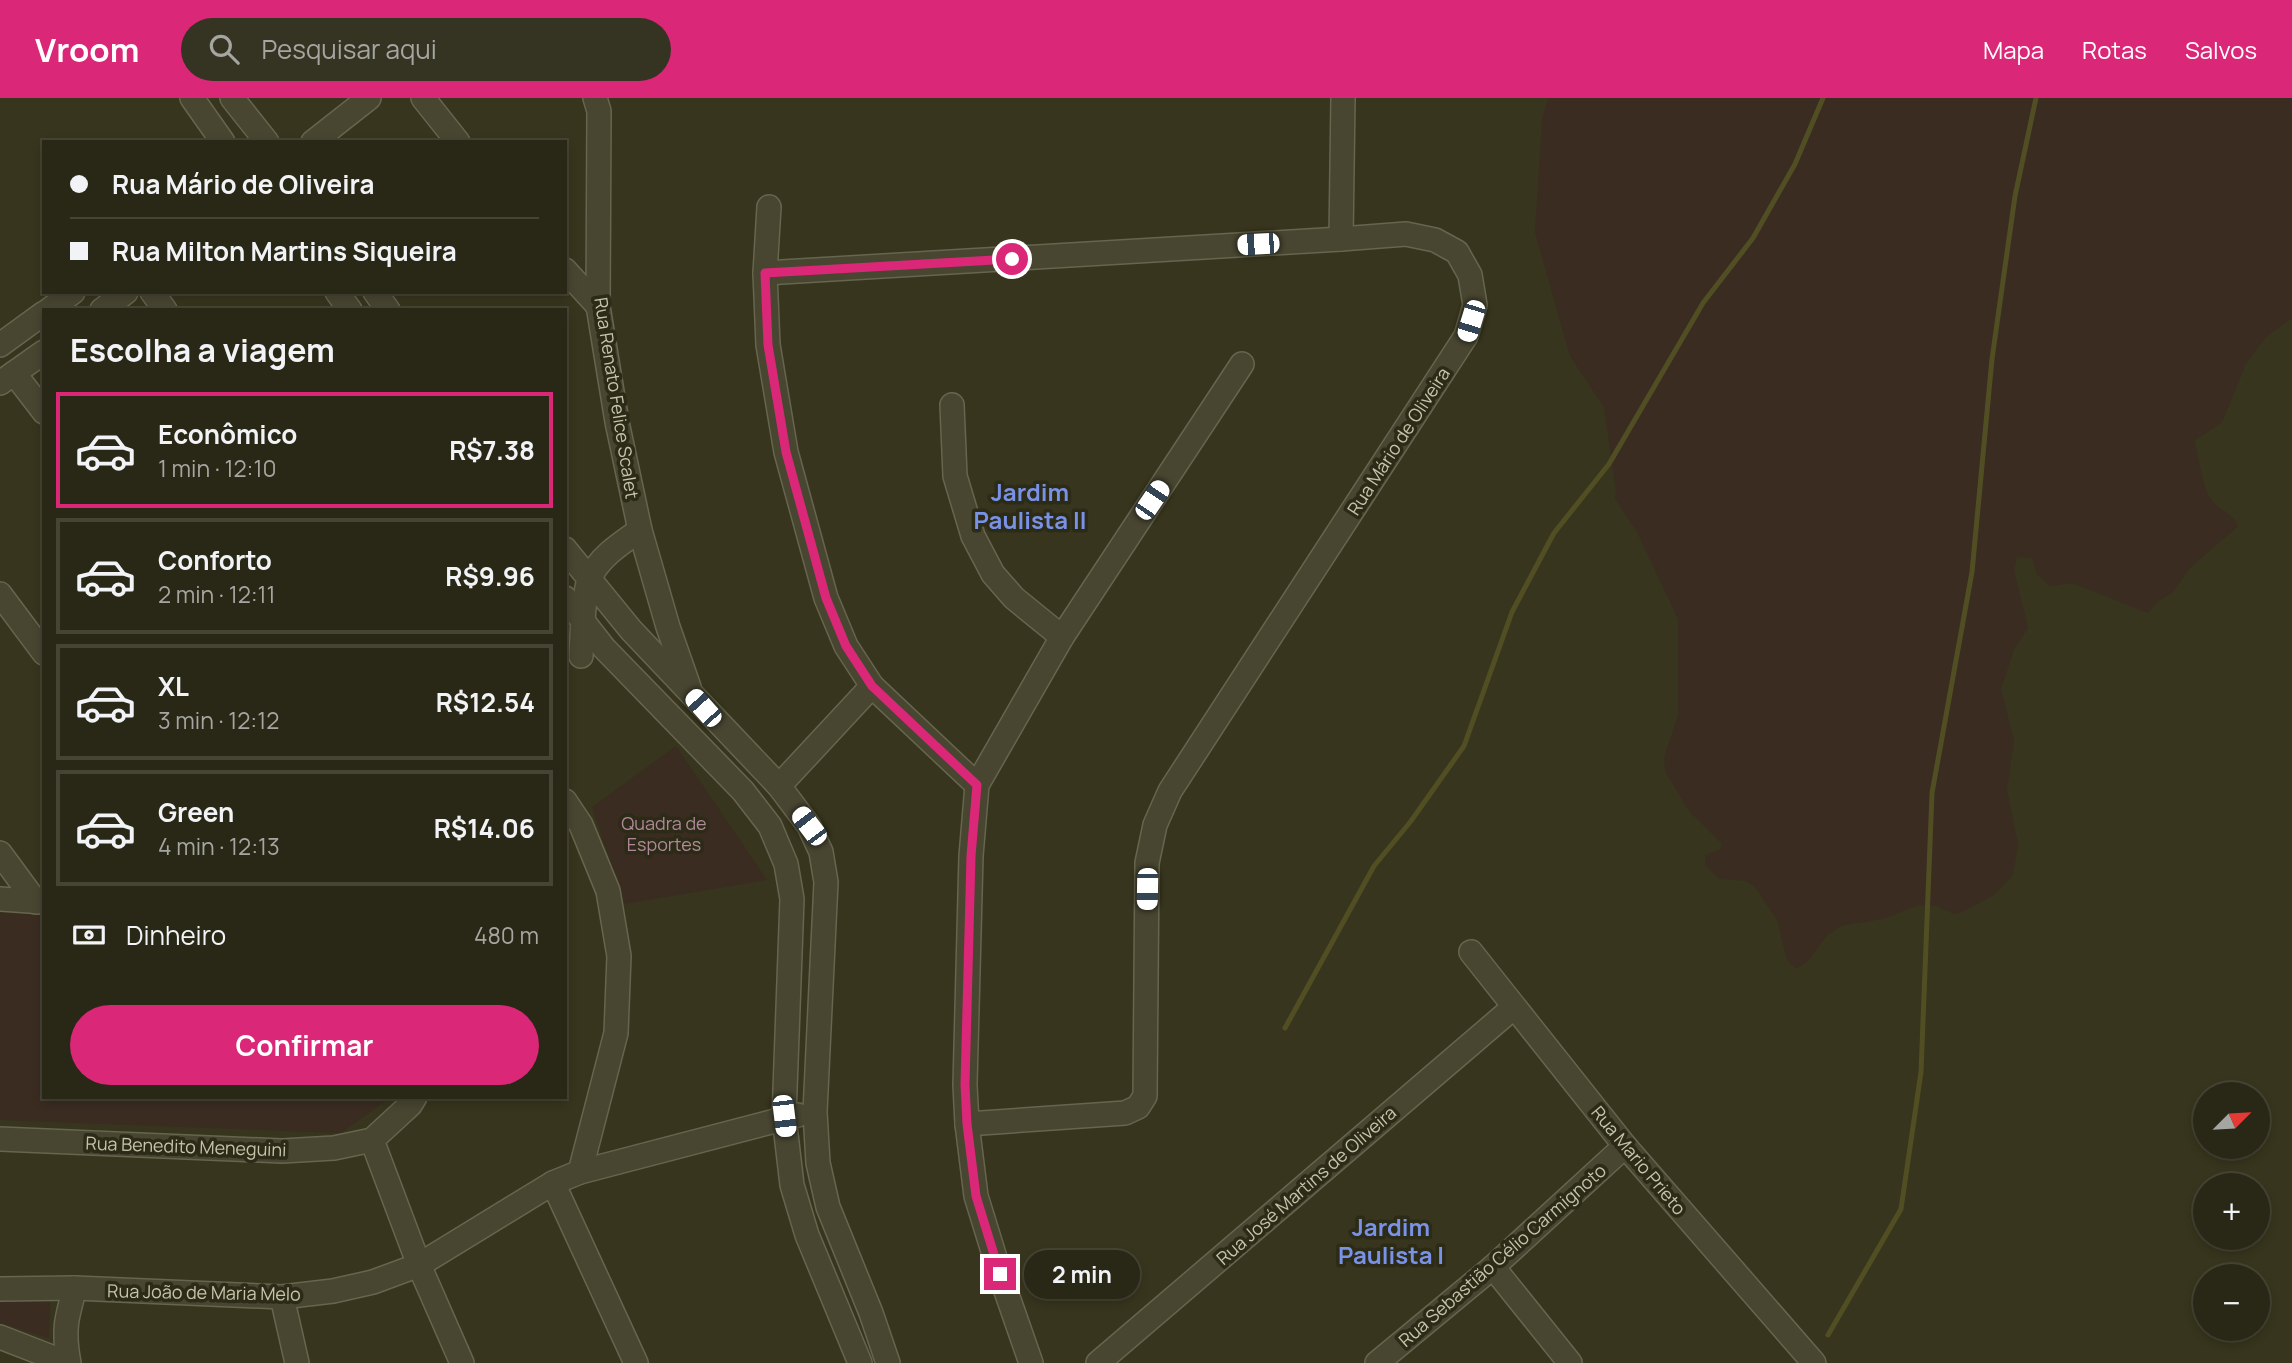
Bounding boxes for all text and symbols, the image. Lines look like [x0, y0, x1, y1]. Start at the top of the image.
search box [181, 18, 671, 81]
text: Vroom [35, 27, 139, 72]
icon: search [205, 30, 243, 68]
text: Pesquisar aqui [261, 31, 437, 67]
text: Mapa [1983, 33, 2044, 66]
text: Rotas [2082, 33, 2147, 66]
text: Salvos [2185, 33, 2257, 66]
text: Rua Mário de Oliveira [112, 166, 375, 202]
car [1237, 232, 1280, 256]
text: Rua Milton Martins Siqueira [112, 233, 457, 269]
route start [996, 243, 1028, 275]
street label: Rua Renato Felice Scalet [589, 296, 645, 500]
car [1455, 298, 1488, 344]
text: Escolha a viagem [70, 328, 335, 372]
street label: Rua Mário de Oliveira [1341, 363, 1455, 519]
text: Econômico [158, 416, 297, 452]
icon: car [74, 419, 137, 482]
text: R$7.38 [449, 432, 535, 468]
text: 1 min · 12:10 [158, 452, 276, 484]
district label: Jardim Paulista II [974, 475, 1086, 536]
car [1132, 477, 1173, 523]
text: Conforto [158, 542, 272, 578]
icon: car [74, 545, 137, 608]
text: R$9.96 [445, 558, 535, 594]
text: 2 min · 12:11 [158, 578, 276, 610]
text: XL [158, 668, 189, 704]
icon: car [74, 671, 137, 734]
text: R$12.54 [436, 684, 535, 720]
car [682, 685, 725, 731]
text: 3 min · 12:12 [158, 704, 279, 736]
text: Green [158, 794, 234, 830]
icon: car [74, 797, 137, 860]
car [788, 803, 831, 849]
text: R$14.06 [434, 810, 535, 846]
park label: Quadra de Esportes [621, 811, 707, 856]
text: 4 min · 12:13 [158, 830, 280, 862]
car [1137, 868, 1158, 910]
icon: cash [70, 916, 108, 954]
text: Dinheiro [126, 917, 226, 953]
text: 480 m [474, 919, 539, 951]
button: Confirmar [70, 1005, 539, 1085]
north arrow [2193, 1082, 2270, 1158]
map controls [2193, 1082, 2270, 1341]
car [772, 1094, 797, 1138]
street label: Rua José Martins de Oliveira [1211, 1100, 1401, 1270]
street label: Rua Mario Prieto [1586, 1100, 1692, 1220]
street label: Rua Benedito Meneguini [85, 1130, 287, 1162]
street label: Rua Sebastião Célio Carmignoto [1393, 1158, 1611, 1352]
button: + [2193, 1173, 2270, 1250]
district label: Jardim Paulista I [1338, 1210, 1444, 1271]
callout: 2 min [1024, 1250, 1140, 1298]
route end [984, 1258, 1016, 1290]
text: 2 min [1052, 1258, 1112, 1290]
button: − [2193, 1264, 2270, 1341]
street label: Rua João de Maria Melo [107, 1278, 301, 1306]

